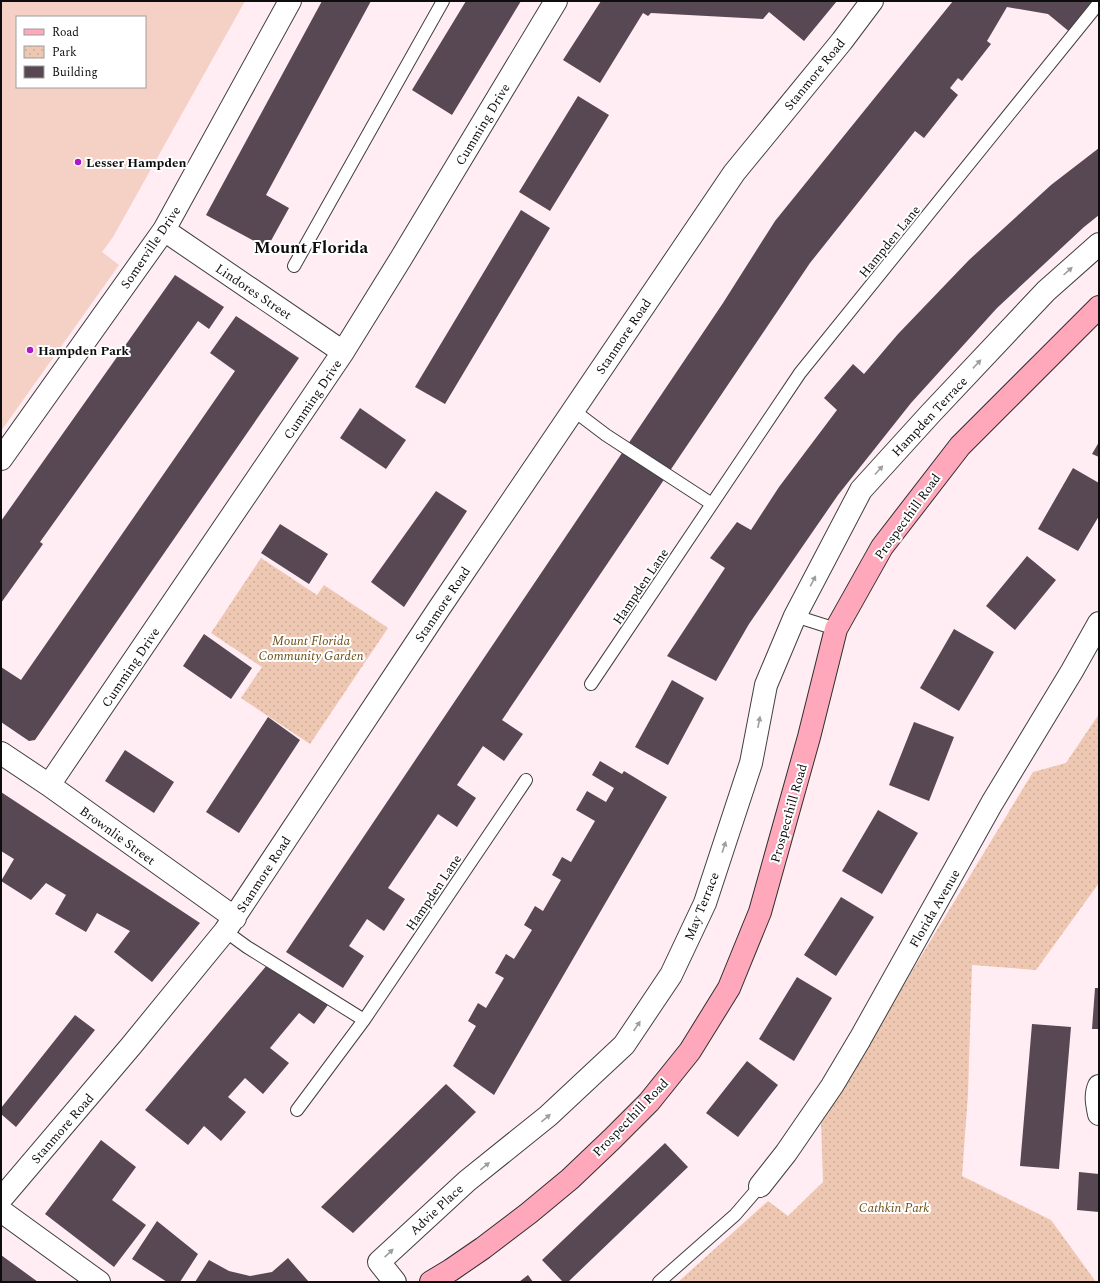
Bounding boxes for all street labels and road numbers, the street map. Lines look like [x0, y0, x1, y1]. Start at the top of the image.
street label: Stanmore Road [779, 34, 850, 115]
street label: Cumming Drive [450, 80, 515, 169]
street label: Hampden Lane [854, 201, 925, 282]
street label: Somerville Drive [116, 202, 186, 293]
street label: Lindores Street [211, 259, 296, 325]
street label: Stanmore Road [591, 295, 657, 379]
street label: Cumming Drive [279, 356, 347, 444]
street label: Hampden Terrace [887, 372, 972, 461]
street label: Prospecthill Road [870, 469, 946, 564]
street label: Hampden Lane [608, 544, 674, 629]
street label: Stanmore Road [410, 563, 476, 647]
street label: Cumming Drive [97, 624, 165, 712]
street label: Prospecthill Road [765, 761, 813, 865]
street label: Brownlie Street [75, 801, 160, 870]
street label: Stanmore Road [232, 832, 296, 917]
street label: Hampden Lane [401, 850, 467, 935]
street label: Florida Avenue [904, 866, 965, 951]
street label: May Terrace [679, 869, 725, 943]
street label: Prospecthill Road [588, 1074, 673, 1161]
street label: Stanmore Road [26, 1089, 99, 1168]
street label: Advie Place [405, 1179, 468, 1240]

